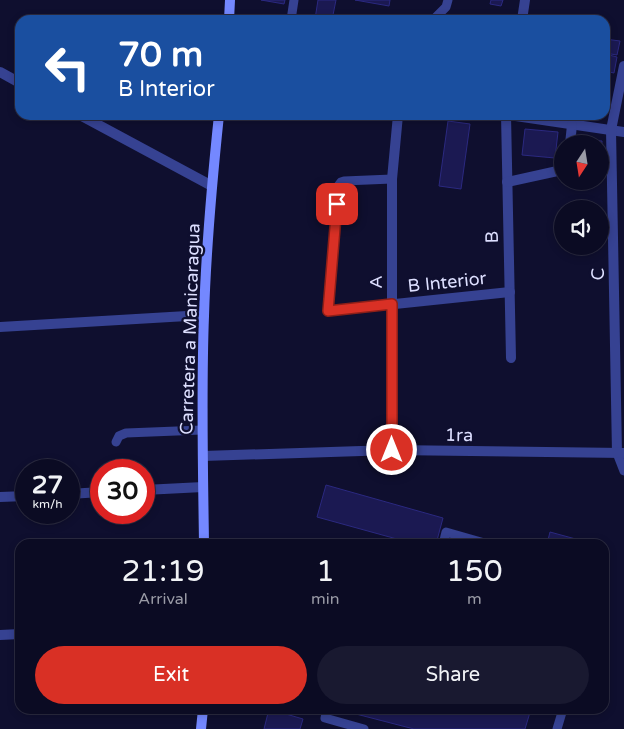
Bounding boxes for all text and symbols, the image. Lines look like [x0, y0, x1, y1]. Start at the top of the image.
text: 70 m [118, 34, 203, 76]
icon: left [35, 35, 100, 100]
text: B Interior [118, 76, 215, 102]
north arrow [554, 135, 609, 190]
map controls [554, 135, 609, 255]
pin [316, 183, 358, 225]
icon: arrive [323, 190, 351, 218]
button: sound [554, 200, 609, 255]
street label: Carretera a Manicaragua [175, 223, 205, 435]
street label: B [481, 231, 503, 243]
street label: B Interior [407, 267, 488, 297]
street label: C [587, 268, 609, 280]
street label: A [365, 275, 387, 289]
position arrow [365, 423, 417, 475]
street label: 1ra [445, 424, 473, 446]
speed limit sign: 30 [90, 459, 155, 524]
text: 27 [32, 470, 63, 500]
text: km/h [32, 497, 63, 511]
text: 21:19 [121, 553, 205, 590]
text: 1 [316, 553, 335, 590]
text: 150 [446, 553, 503, 590]
text: Arrival [138, 589, 188, 609]
text: min [311, 589, 340, 609]
text: m [467, 589, 482, 609]
button: Exit [35, 646, 307, 704]
button: Share [317, 646, 589, 704]

